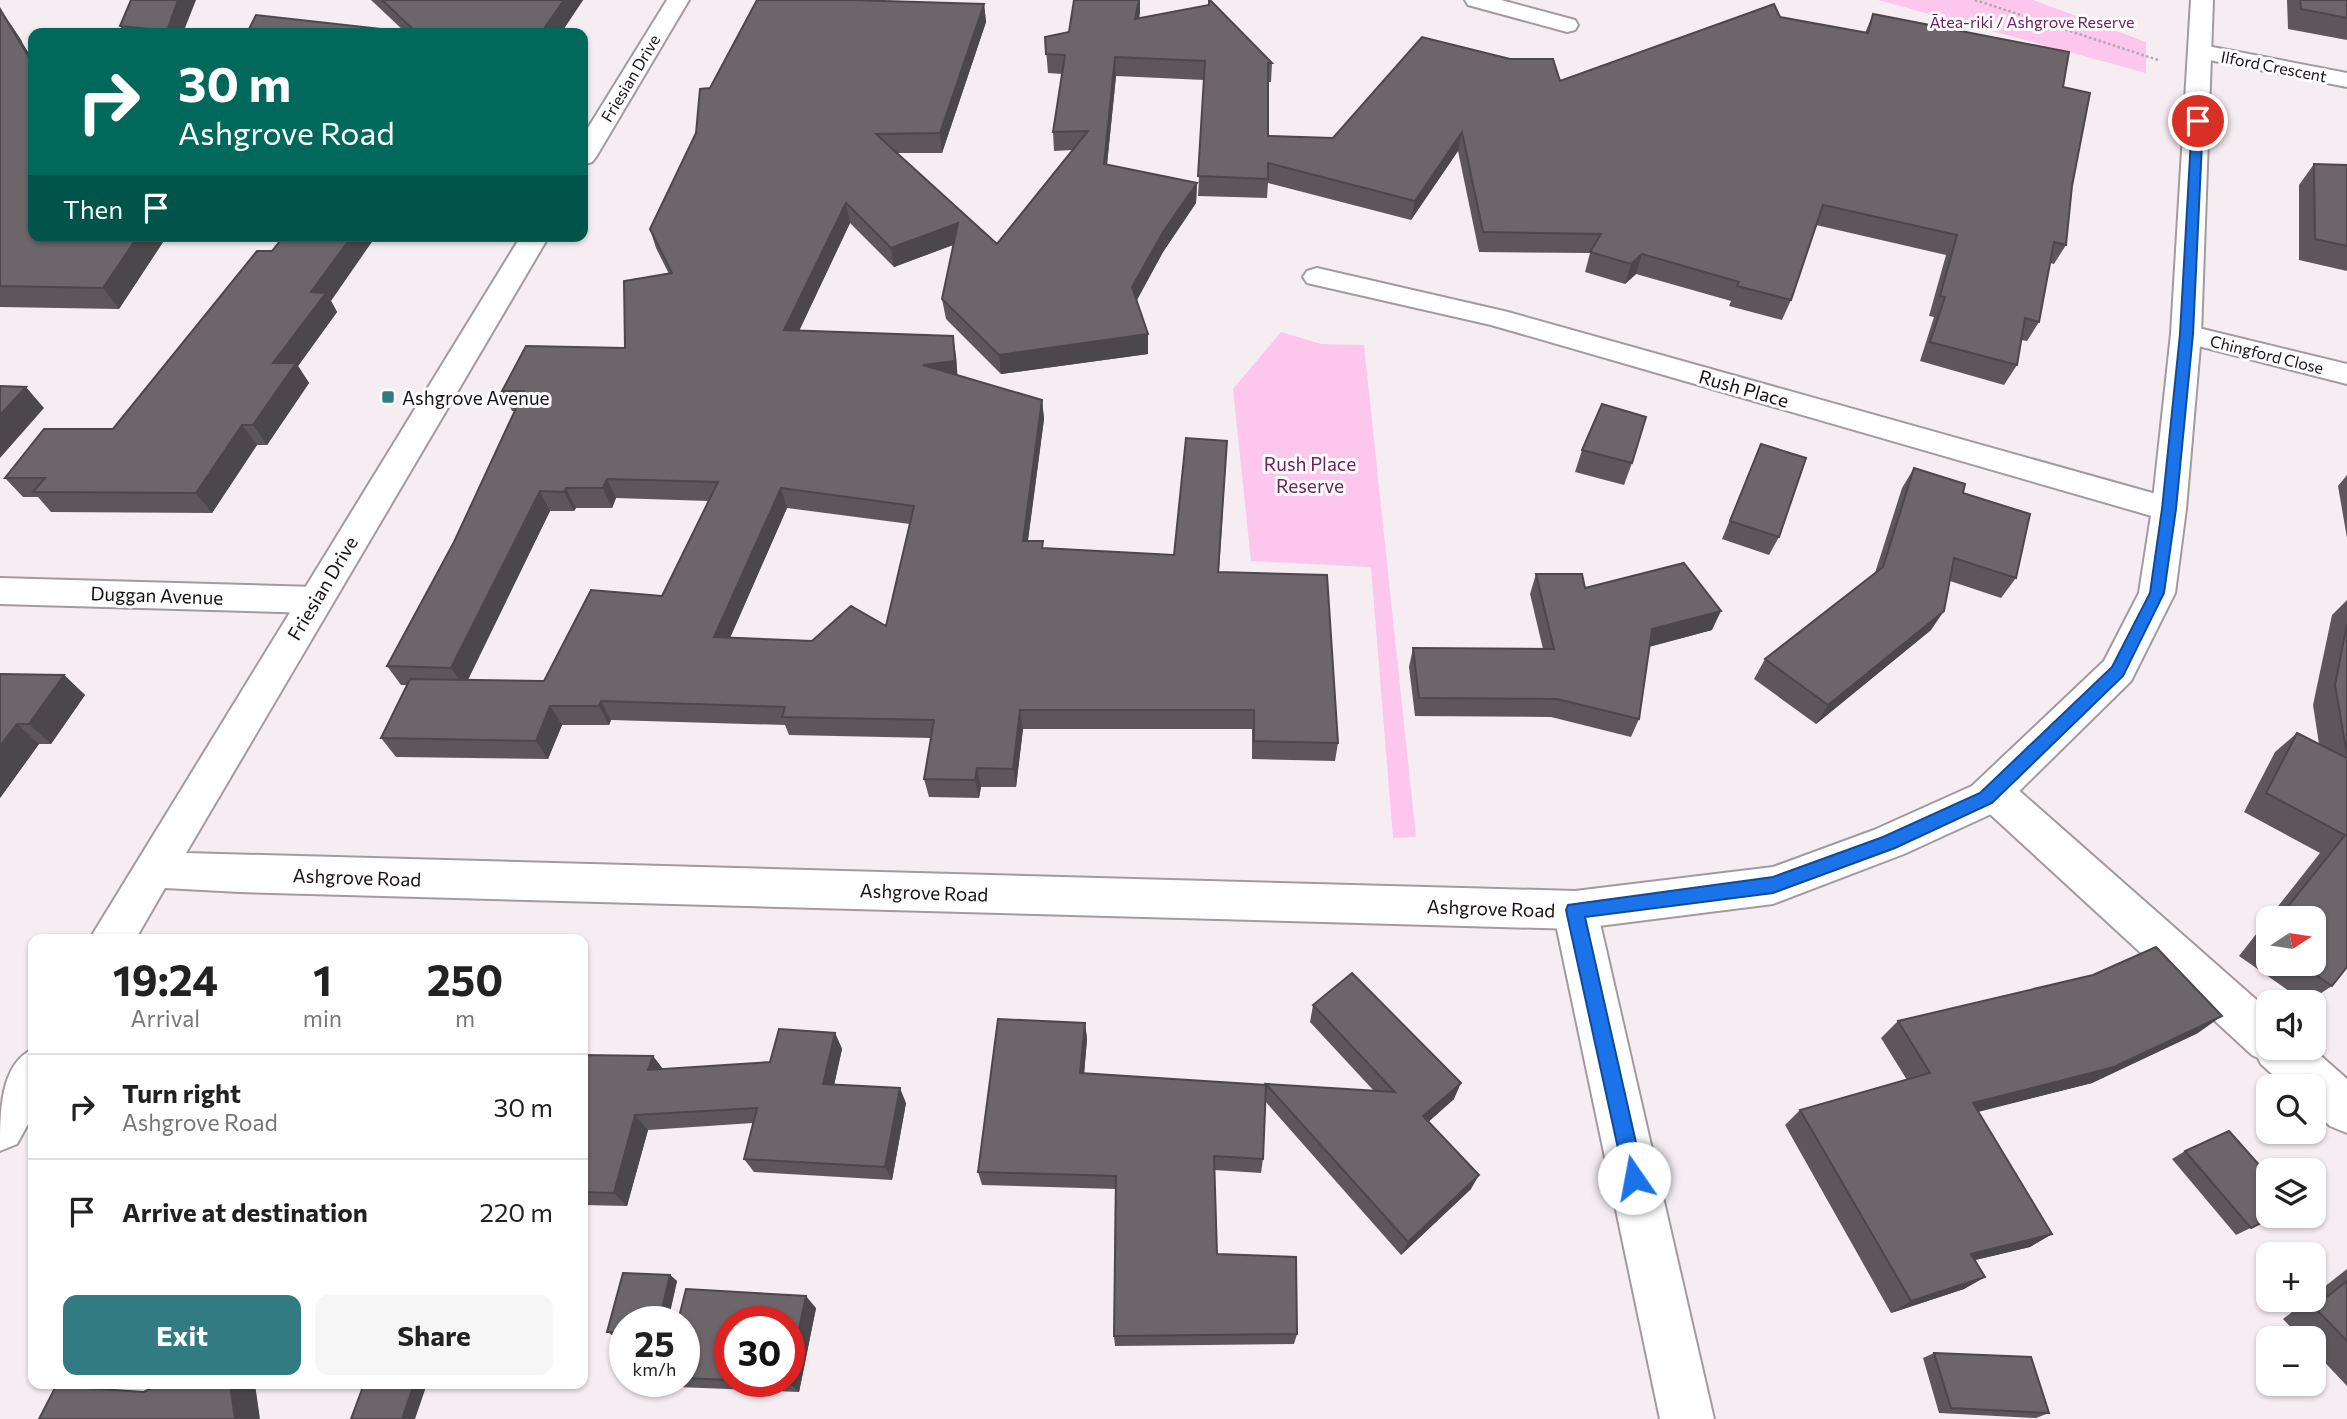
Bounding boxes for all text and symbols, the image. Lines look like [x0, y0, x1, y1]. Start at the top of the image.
park label: Ātea-riki / Ashgrove Reserve [1929, 12, 2135, 31]
street label: Friesian Drive [596, 31, 664, 125]
street label: Ilford Crescent [2220, 46, 2329, 86]
text: 30 m [178, 52, 291, 112]
icon: right [63, 56, 154, 147]
pin [2168, 91, 2228, 151]
icon: arrive [2179, 102, 2217, 140]
text: Ashgrove Road [178, 112, 395, 152]
icon: arrive [137, 189, 175, 227]
text: Then [63, 193, 123, 224]
street label: Chingford Close [2208, 331, 2326, 377]
street label: Rush Place [1696, 364, 1792, 412]
place label: Ashgrove Avenue [402, 386, 550, 409]
marker: Ashgrove Avenue [380, 389, 396, 405]
park label: Rush Place Reserve [1264, 452, 1356, 497]
street label: Friesian Drive [282, 532, 362, 644]
street label: Duggan Avenue [90, 581, 224, 609]
street label: Ashgrove Road [292, 863, 422, 891]
street label: Ashgrove Road [859, 878, 989, 906]
street label: Ashgrove Road [1426, 894, 1556, 922]
north arrow [2256, 906, 2326, 976]
map controls [2256, 906, 2326, 1396]
text: 19:24 [113, 953, 218, 1005]
text: 1 [313, 953, 332, 1005]
text: 250 [427, 953, 503, 1005]
button: sound [2256, 990, 2326, 1060]
text: Arrival [131, 1004, 200, 1032]
text: min [303, 1004, 342, 1032]
text: m [455, 1004, 475, 1032]
button: search [2256, 1074, 2326, 1144]
text: Turn right [122, 1077, 241, 1108]
icon: right [63, 1088, 101, 1126]
text: 30 m [494, 1091, 553, 1122]
text: Ashgrove Road [122, 1108, 278, 1136]
position arrow [1597, 1141, 1671, 1215]
button: layers [2256, 1158, 2326, 1228]
icon: arrive [63, 1193, 101, 1231]
text: Arrive at destination [122, 1196, 368, 1227]
text: 220 m [480, 1196, 553, 1227]
button: + [2256, 1242, 2326, 1312]
button: Exit [63, 1295, 301, 1375]
button: Share [315, 1295, 553, 1375]
speed limit sign: 30 [714, 1306, 805, 1397]
text: 25 [634, 1321, 675, 1364]
button: − [2256, 1326, 2326, 1396]
text: km/h [633, 1358, 676, 1380]

